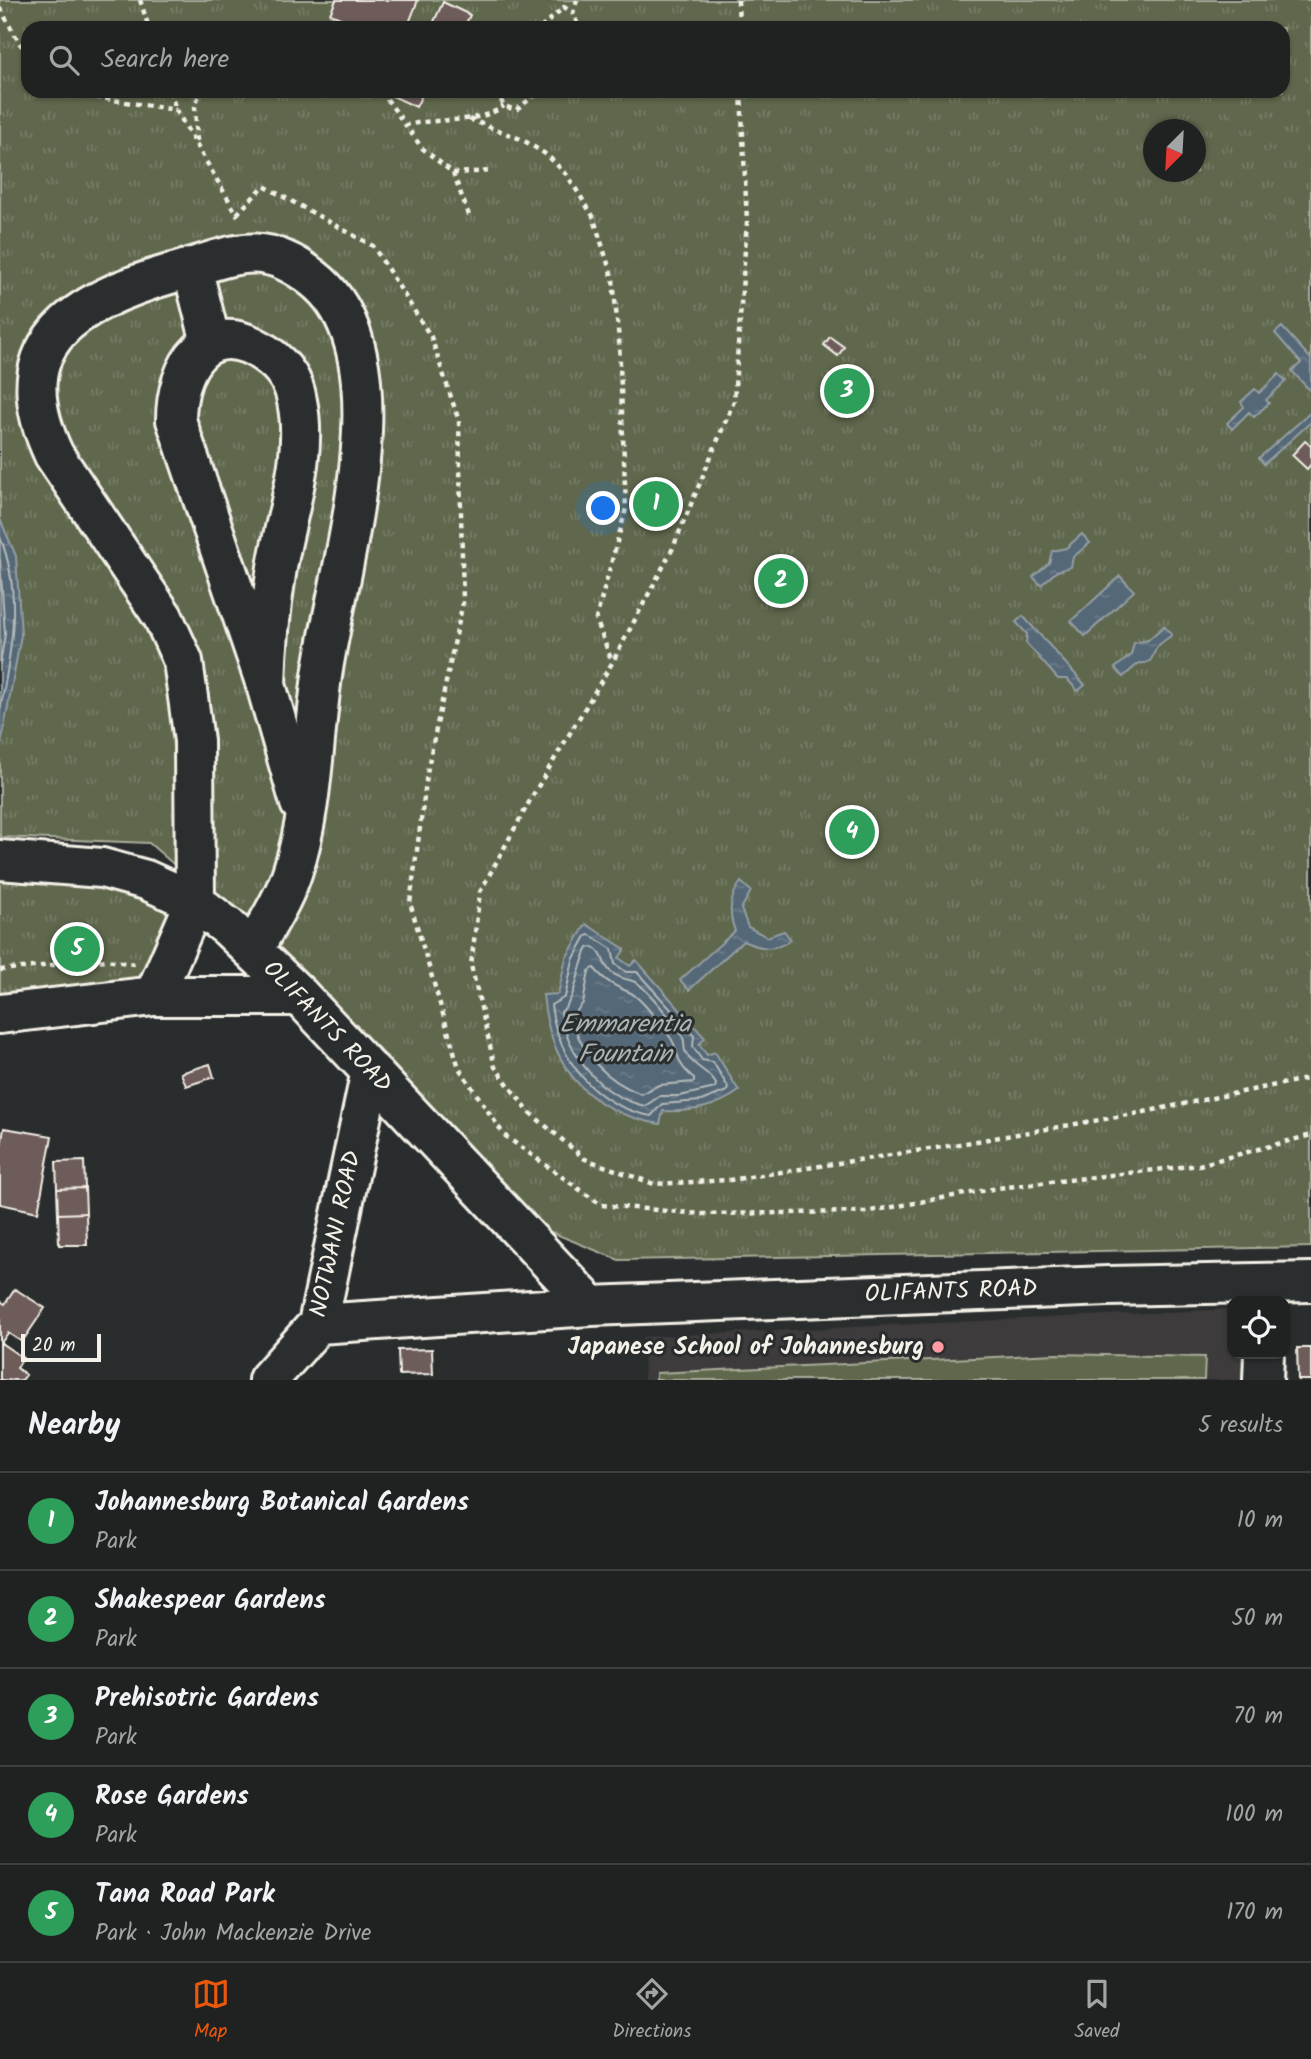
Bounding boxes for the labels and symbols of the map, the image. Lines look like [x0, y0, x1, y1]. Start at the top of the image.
north arrow [1143, 119, 1206, 182]
pin: 3 [824, 365, 870, 417]
pin: 1 [633, 478, 679, 530]
your location [586, 491, 620, 525]
pin: 2 [758, 555, 804, 607]
pin: 4 [829, 806, 875, 858]
pin: 5 [54, 923, 100, 975]
street label: OLIFANTS ROAD [253, 951, 401, 1103]
water label: Emmarentia Fountain [559, 1004, 693, 1076]
street label: NOTWANI ROAD [299, 1147, 373, 1321]
street label: OLIFANTS ROAD [864, 1269, 1038, 1315]
place label: Japanese School of Johannesburg [568, 1328, 924, 1367]
scale bar [21, 1331, 102, 1363]
marker: Japanese School of Johannesburg [930, 1339, 946, 1355]

